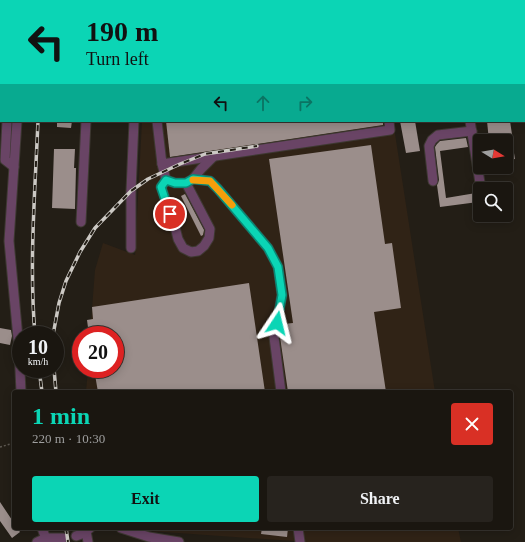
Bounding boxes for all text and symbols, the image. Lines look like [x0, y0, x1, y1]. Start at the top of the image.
icon: left [20, 16, 72, 68]
text: 190 m [86, 16, 158, 47]
text: Turn left [86, 49, 149, 69]
icon: left [210, 92, 232, 114]
icon: ahead [252, 92, 274, 114]
icon: right [294, 92, 316, 114]
north arrow [473, 134, 513, 174]
map controls [473, 134, 513, 222]
button: search [473, 182, 513, 222]
pin [153, 197, 187, 231]
icon: arrive [159, 203, 181, 225]
position arrow [256, 302, 298, 344]
speed limit sign: 20 [72, 326, 124, 378]
text: 10 [28, 336, 48, 358]
text: km/h [28, 356, 48, 367]
text: 1 min [32, 403, 90, 429]
button: close [451, 403, 493, 445]
text: 220 m · 10:30 [32, 431, 105, 446]
button: Exit [32, 476, 259, 522]
button: Share [267, 476, 493, 522]

